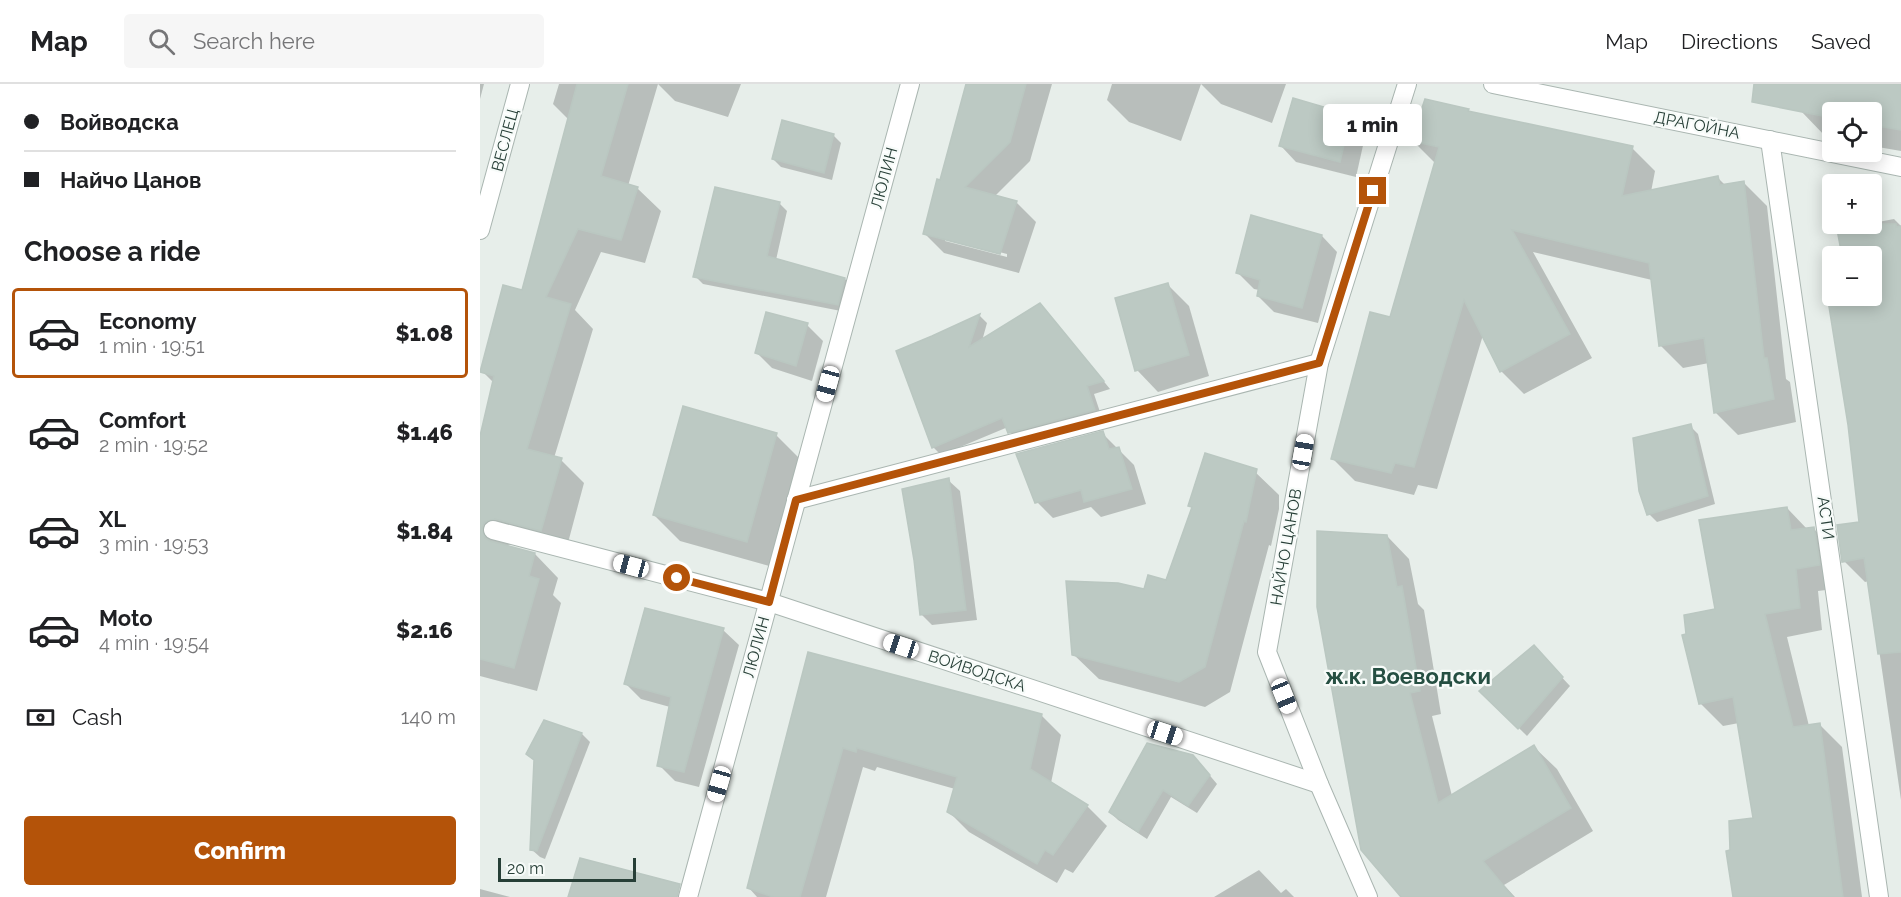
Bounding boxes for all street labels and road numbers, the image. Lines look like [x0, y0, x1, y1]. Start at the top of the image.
street label: ВЕСЛЕЦ [488, 106, 523, 173]
street label: ДРАГОЙНА [1652, 107, 1742, 143]
street label: ЛЮЛИН [867, 145, 901, 211]
street label: НАЙЧО ЦАНОВ [1266, 487, 1306, 607]
street label: АСТИ [1814, 495, 1838, 541]
street label: ЛЮЛИН [739, 614, 773, 680]
street label: ВОЙВОДСКА [926, 646, 1028, 696]

